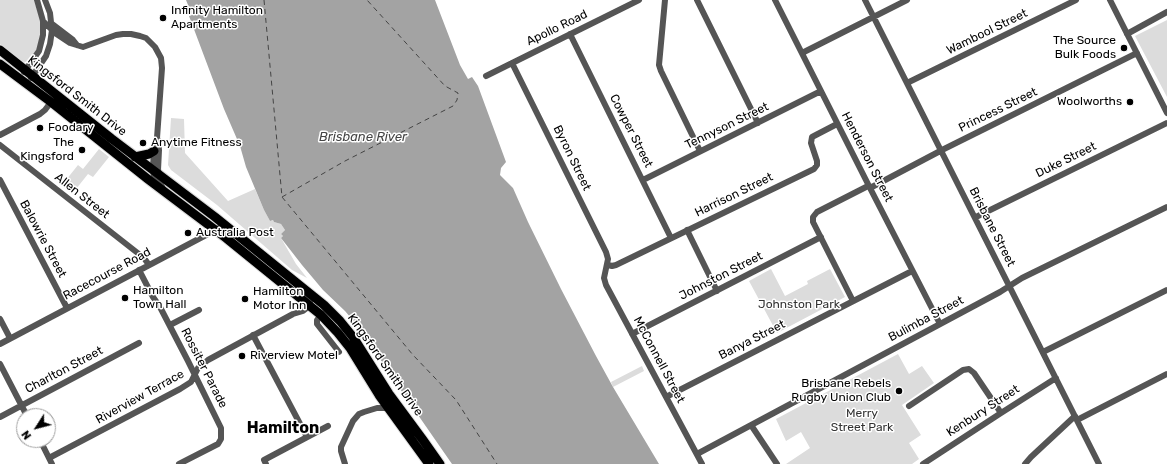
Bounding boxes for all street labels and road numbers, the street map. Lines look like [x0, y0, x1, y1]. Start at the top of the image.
street label: Wambool Street [944, 6, 1030, 58]
street label: Apollo Road [524, 7, 590, 49]
street label: Kingsford Smith Drive [25, 53, 129, 139]
street label: Princess Street [956, 85, 1040, 135]
street label: Cowper Street [606, 92, 656, 170]
street label: Tennyson Street [683, 100, 771, 152]
street label: Henderson Street [838, 110, 896, 204]
street label: Byron Street [550, 123, 594, 193]
street label: Duke Street [1033, 139, 1099, 181]
street label: Allen Street [52, 170, 112, 222]
street label: Harrison Street [693, 170, 775, 220]
street label: Brisbane Street [966, 185, 1018, 269]
street label: Balowrie Street [17, 198, 69, 280]
street label: Racecourse Road [61, 245, 153, 303]
street label: Johnston Street [677, 249, 765, 303]
street label: Bulimba Street [886, 293, 966, 345]
street label: Kingsford Smith Drive [344, 311, 426, 419]
street label: McConnell Street [630, 314, 688, 406]
street label: Banya Street [716, 317, 788, 363]
street label: Rossiter Parade [178, 326, 230, 410]
street label: Charlton Street [23, 343, 105, 397]
street label: Riverview Terrace [93, 367, 187, 427]
street label: Kenbury Street [944, 382, 1022, 440]

